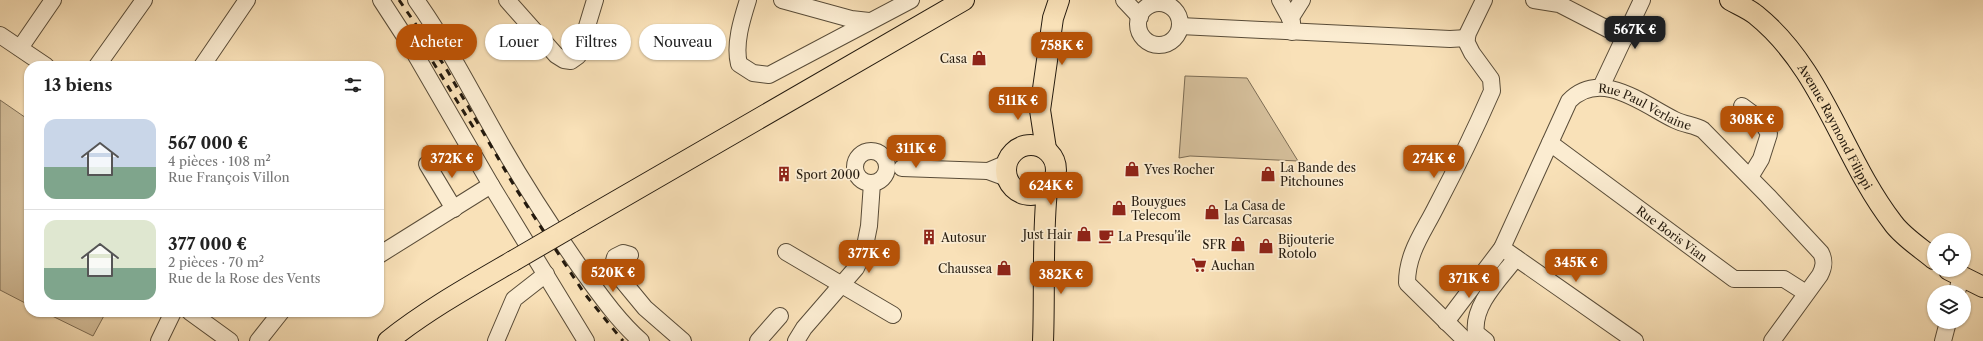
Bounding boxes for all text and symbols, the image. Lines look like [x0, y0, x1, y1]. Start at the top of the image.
pin: 567K € [1602, 16, 1668, 50]
text: 567K € [1613, 21, 1657, 37]
chip: Acheter [396, 24, 477, 60]
chip: Louer [485, 24, 553, 60]
chip: Filtres [561, 24, 631, 60]
chip: Nouveau [639, 24, 726, 60]
pin: 758K € [1029, 32, 1095, 66]
text: 758K € [1040, 37, 1084, 53]
shop icon: Casa [970, 49, 988, 67]
place label: Casa [940, 51, 968, 66]
street label: Avenue Raymond Filippi [1794, 60, 1876, 192]
icon: filters [342, 74, 364, 96]
text: 13 biens [44, 75, 112, 95]
street label: Rue Paul Verlaine [1598, 80, 1693, 133]
pin: 511K € [985, 87, 1051, 121]
text: 511K € [998, 92, 1038, 108]
pin: 308K € [1719, 106, 1785, 140]
text: 308K € [1729, 111, 1775, 127]
text: 567 000 € [168, 133, 248, 153]
icon: home [76, 135, 124, 183]
pin: 311K € [883, 135, 949, 169]
text: 311K € [896, 140, 936, 156]
pin: 372K € [419, 145, 485, 179]
pin: 274K € [1401, 145, 1467, 179]
text: 372K € [430, 150, 474, 166]
text: 274K € [1412, 150, 1456, 166]
text: 4 pièces · 108 m² [168, 153, 271, 169]
shop icon: Yves Rocher [1123, 160, 1141, 178]
place label: La Bande des Pitchounes [1280, 160, 1356, 189]
place label: Yves Rocher [1143, 162, 1215, 177]
building icon: Sport 2000 [775, 165, 793, 183]
shop icon: La Bande des Pitchounes [1259, 165, 1277, 183]
place label: Sport 2000 [796, 167, 860, 182]
text: Rue François Villon [168, 169, 290, 185]
pin: 624K € [1018, 172, 1084, 206]
text: 624K € [1029, 177, 1073, 193]
place label: Bouygues Telecom [1131, 194, 1186, 223]
place label: La Casa de las Carcasas [1224, 198, 1292, 227]
shop icon: Bouygues Telecom [1110, 199, 1128, 217]
street label: Rue Boris Vian [1634, 202, 1711, 265]
shop icon: La Casa de las Carcasas [1203, 203, 1221, 221]
shop icon: Just Hair [1075, 225, 1093, 243]
place label: Just Hair [1021, 227, 1072, 242]
cafe icon: La Presqu'île [1097, 227, 1115, 245]
building icon: Autosur [920, 228, 938, 246]
place label: La Presqu'île [1118, 229, 1191, 244]
place label: Autosur [940, 230, 986, 245]
place label: Bijouterie Rotolo [1278, 232, 1335, 261]
map controls [1927, 233, 1971, 329]
button: locate [1927, 233, 1971, 277]
text: 377 000 € [168, 234, 247, 254]
shop icon: SFR [1229, 235, 1247, 253]
icon: home [76, 236, 124, 284]
place label: SFR [1202, 237, 1227, 252]
shop icon: Bijouterie Rotolo [1257, 237, 1275, 255]
pin: 377K € [836, 240, 902, 274]
text: 377K € [848, 245, 890, 261]
pin: 345K € [1543, 249, 1609, 283]
text: 2 pièces · 70 m² [168, 254, 264, 270]
text: 345K € [1554, 254, 1598, 270]
supermarket icon: Auchan [1190, 256, 1208, 274]
place label: Auchan [1210, 258, 1255, 273]
pin: 520K € [580, 259, 646, 293]
shop icon: Chaussea [995, 259, 1013, 277]
place label: Chaussea [938, 261, 993, 276]
pin: 382K € [1028, 261, 1094, 295]
text: 520K € [591, 264, 635, 280]
pin: 371K € [1436, 265, 1502, 299]
text: 382K € [1039, 266, 1083, 282]
text: Rue de la Rose des Vents [168, 270, 320, 286]
text: 371K € [1448, 270, 1490, 286]
button: layers [1927, 285, 1971, 329]

